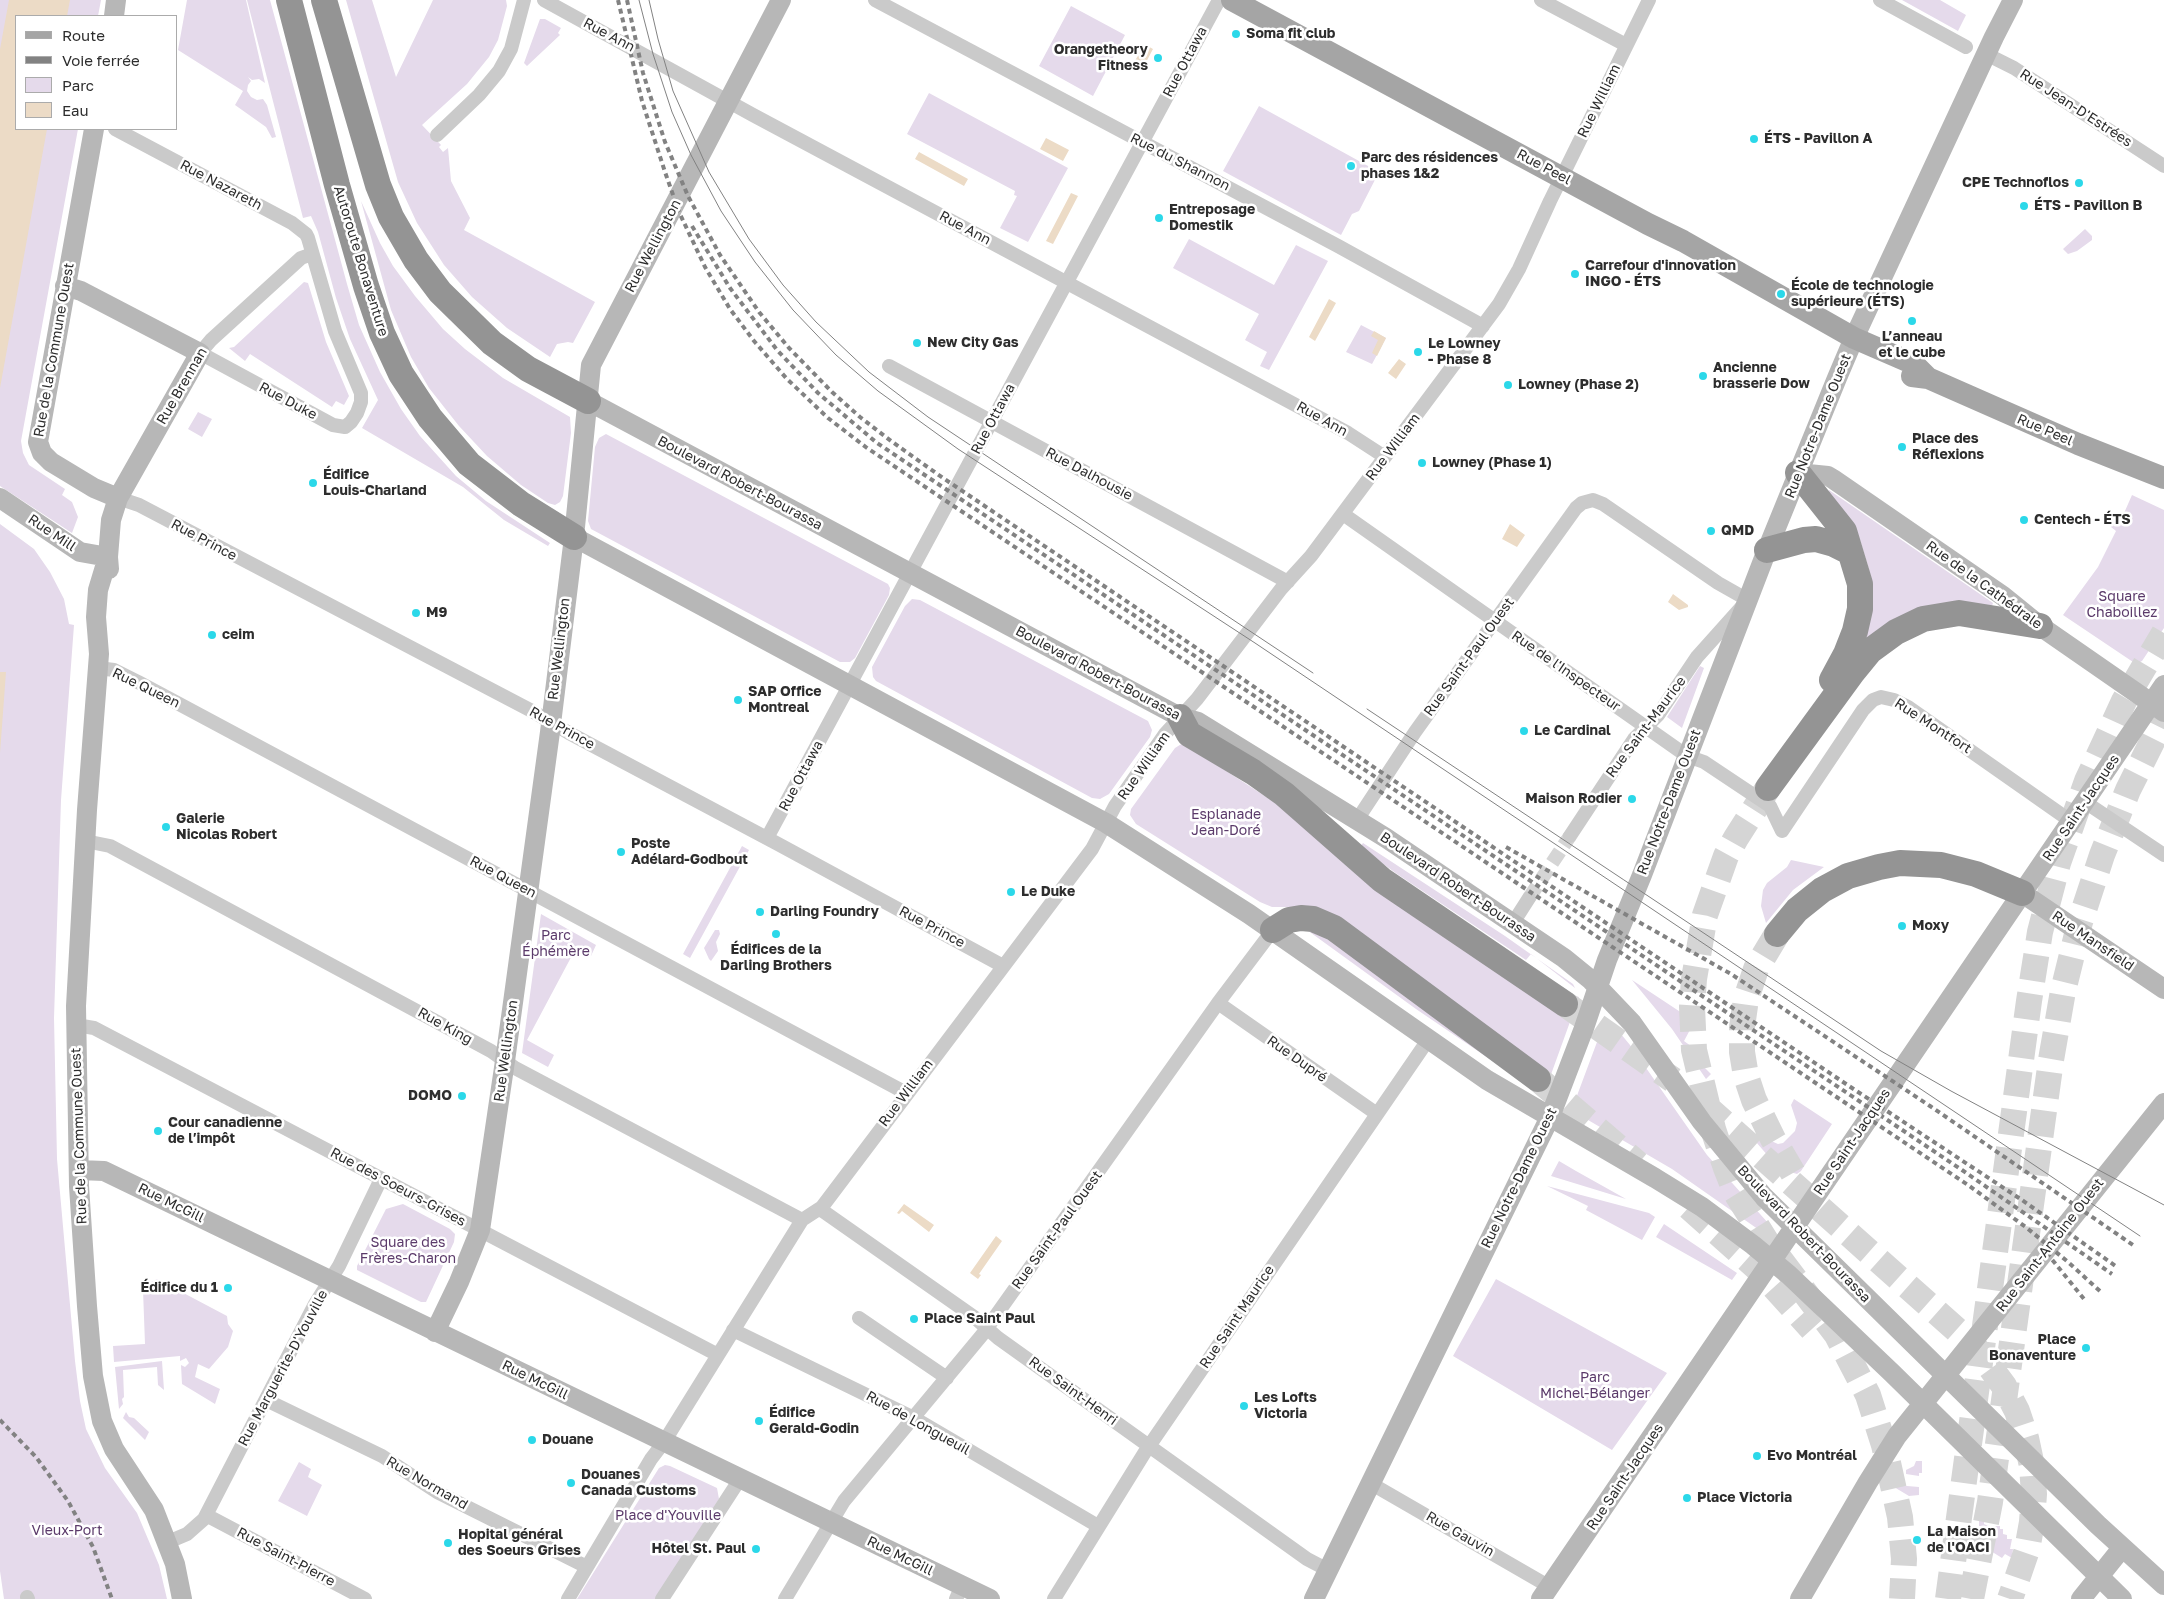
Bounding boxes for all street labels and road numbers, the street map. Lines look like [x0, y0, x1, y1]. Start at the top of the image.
street label: Rue Ann [580, 14, 638, 56]
street label: Rue Ottawa [1159, 24, 1211, 100]
street label: Rue William [1574, 62, 1624, 140]
street label: Rue Jean-D'Estrées [2017, 65, 2135, 151]
street label: Rue du Shannon [1127, 130, 1233, 194]
street label: Rue Peel [1514, 146, 1574, 188]
street label: Rue Nazareth [177, 156, 265, 214]
street label: Autoroute Bonaventure [330, 184, 392, 338]
street label: Rue Wellington [621, 197, 685, 295]
street label: Rue Ann [936, 207, 994, 249]
street label: Rue de la Commune Ouest [30, 261, 78, 439]
street label: Rue Brennan [153, 345, 211, 427]
street label: Rue Notre-Dame Ouest [1781, 351, 1855, 501]
street label: Rue Duke [256, 379, 320, 423]
street label: Rue Ottawa [967, 381, 1019, 457]
street label: Rue Ann [1293, 398, 1351, 440]
street label: Rue William [1362, 410, 1424, 484]
street label: Rue Peel [2015, 411, 2075, 449]
street label: Boulevard Robert-Bourassa [655, 432, 825, 534]
street label: Rue Dalhousie [1043, 444, 1135, 504]
street label: Rue Mill [25, 511, 79, 555]
street label: Rue Prince [168, 516, 240, 564]
street label: Rue de la Cathédrale [1923, 537, 2045, 633]
street label: Rue Saint-Paul Ouest [1420, 594, 1518, 720]
street label: Rue Wellington [544, 597, 574, 701]
street label: Boulevard Robert-Bourassa [1013, 622, 1183, 724]
street label: Rue de l'Inspecteur [1508, 627, 1624, 715]
street label: Rue Queen [110, 664, 182, 712]
street label: Rue Saint-Maurice [1602, 673, 1690, 781]
street label: Rue Montfort [1891, 695, 1975, 757]
street label: Rue Prince [526, 703, 598, 753]
street label: Rue Notre-Dame Ouest [1633, 727, 1705, 877]
street label: Rue William [1114, 729, 1174, 803]
street label: Rue Ottawa [775, 738, 827, 814]
street label: Rue Saint-Jacques [2039, 751, 2123, 865]
street label: Boulevard Robert-Bourassa [1377, 829, 1539, 945]
street label: Rue Queen [467, 852, 539, 902]
street label: Rue Prince [896, 903, 968, 951]
street label: Rue Mansfield [2049, 907, 2137, 975]
street label: Rue Wellington [491, 999, 521, 1103]
street label: Rue King [415, 1004, 475, 1048]
street label: Rue Dupré [1264, 1032, 1330, 1086]
street label: Rue de la Commune Ouest [68, 1047, 90, 1225]
street label: Rue William [875, 1056, 937, 1130]
street label: Rue Saint-Jacques [1810, 1085, 1894, 1199]
street label: Rue Notre-Dame Ouest [1478, 1105, 1560, 1251]
street label: Rue des Soeurs-Grises [327, 1144, 469, 1230]
street label: Boulevard Robert-Bourassa [1734, 1162, 1874, 1306]
street label: Rue Saint-Paul Ouest [1008, 1167, 1106, 1293]
street label: Rue Saint-Antoine Ouest [1993, 1175, 2107, 1315]
street label: Rue McGill [135, 1180, 207, 1226]
street label: Rue Saint Maurice [1196, 1262, 1278, 1372]
street label: Rue Marguerite-D'Youville [235, 1287, 331, 1449]
street label: Rue Saint-Henri [1025, 1353, 1121, 1429]
street label: Rue McGill [499, 1357, 571, 1403]
street label: Rue de Longueuil [863, 1387, 973, 1459]
street label: Rue Saint-Jacques [1583, 1420, 1667, 1534]
street label: Rue Normand [383, 1453, 471, 1513]
street label: Rue Gauvin [1423, 1508, 1497, 1560]
street label: Rue Saint-Pierre [234, 1524, 338, 1590]
street label: Rue McGill [864, 1533, 936, 1579]

